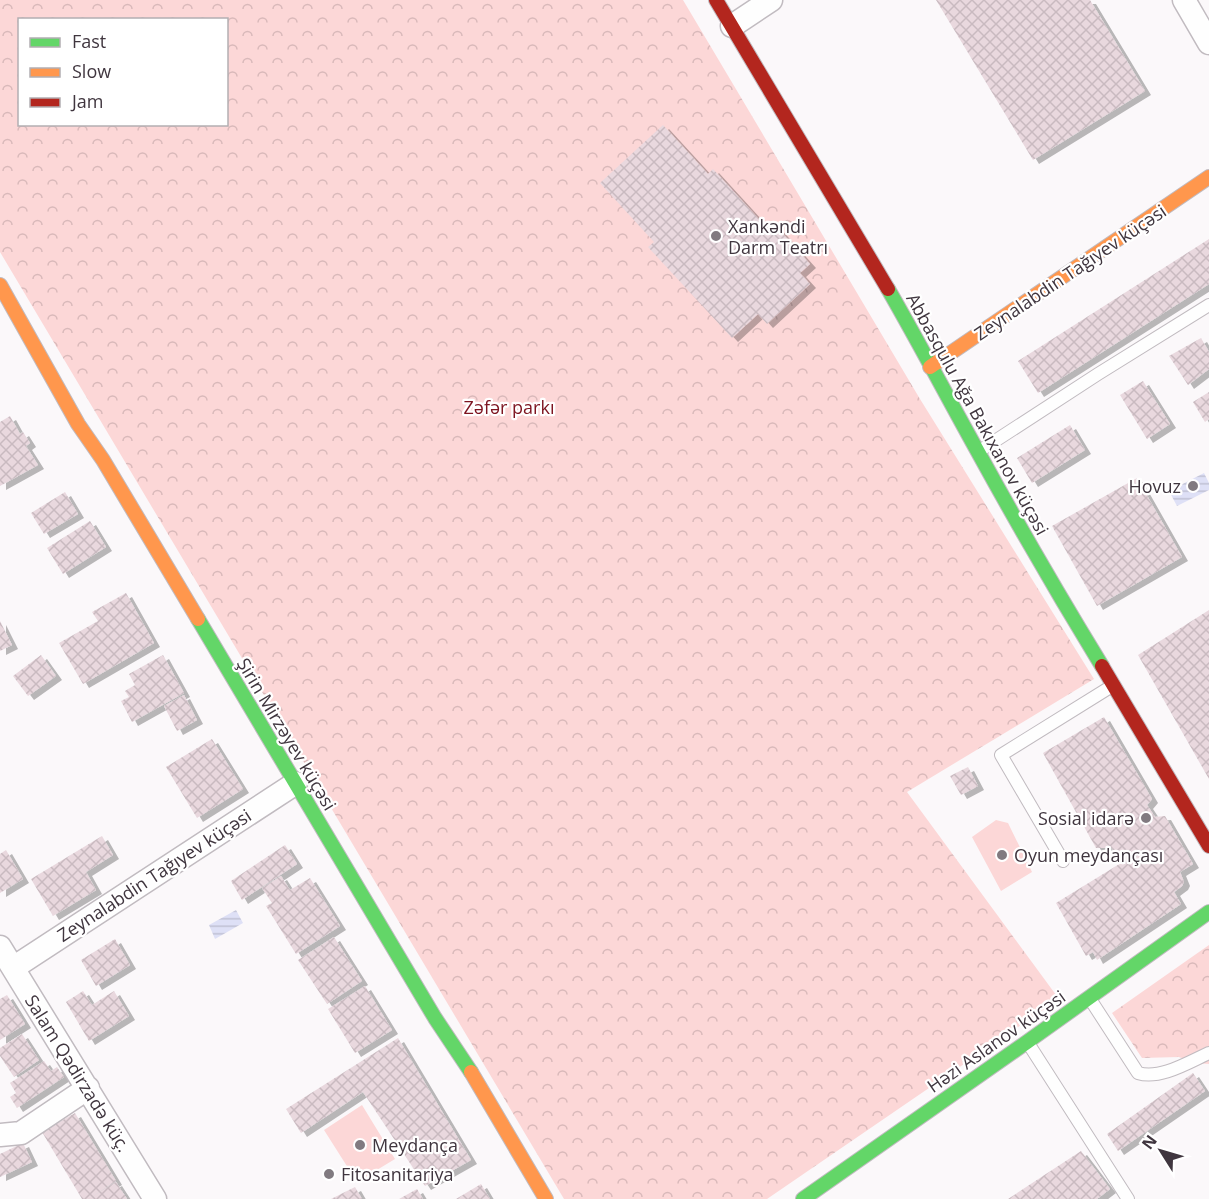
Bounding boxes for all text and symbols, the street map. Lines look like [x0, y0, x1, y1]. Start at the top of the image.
legend [18, 18, 228, 126]
text: Fast [72, 29, 106, 53]
text: Slow [72, 59, 111, 83]
text: Jam [70, 89, 104, 113]
street label: Zeynalabdin Tağıyev küçəsi [969, 199, 1171, 345]
place label: Xankəndi Darm Teatrı [728, 214, 828, 259]
marker: Xankəndi Darm Teatrı [709, 229, 723, 243]
street label: Abbasqulu Ağa Bakıxanov küçəsi [901, 289, 1055, 539]
park label: Zəfər parkı [464, 395, 554, 419]
place label: Hovuz [1128, 474, 1181, 498]
marker: Hovuz [1186, 479, 1200, 493]
street label: Şirin Mirzəyev küçəsi [232, 653, 342, 815]
street label: Zeynalabdin Tağıyev küçəsi [52, 803, 256, 947]
place label: Sosial idarə [1038, 806, 1134, 830]
marker: Sosial idarə [1139, 811, 1153, 825]
place label: Oyun meydançası [1014, 843, 1163, 867]
marker: Oyun meydançası [995, 848, 1009, 862]
street label: Həzi Aslanov küçəsi [922, 984, 1070, 1098]
street label: Salam Qədirzadə küç. [20, 990, 136, 1156]
north arrow [1131, 1121, 1191, 1181]
text: N [1136, 1130, 1162, 1154]
place label: Meydança [372, 1133, 458, 1157]
marker: Meydança [353, 1138, 367, 1152]
place label: Fitosanitariya [341, 1162, 454, 1186]
marker: Fitosanitariya [322, 1167, 336, 1181]

